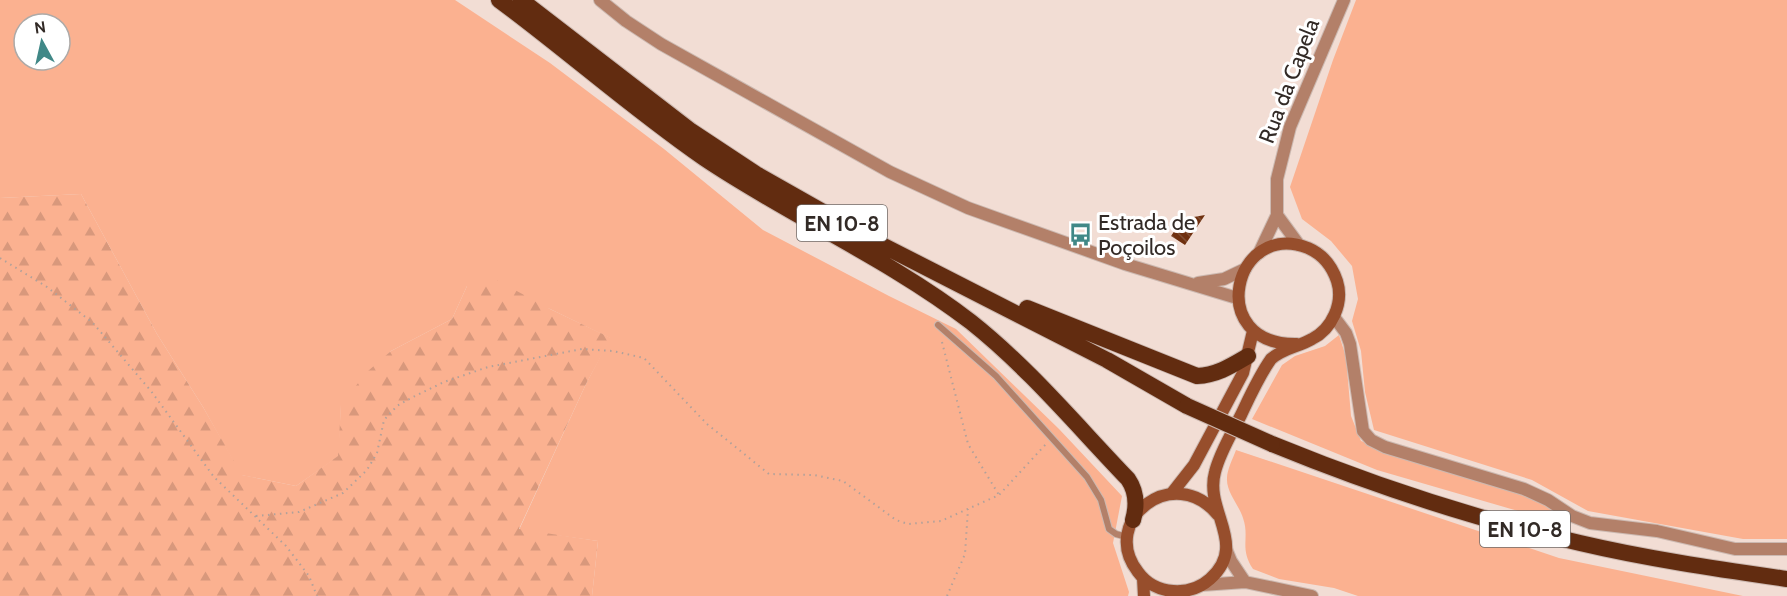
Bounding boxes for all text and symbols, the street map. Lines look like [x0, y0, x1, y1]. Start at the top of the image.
north arrow [12, 12, 72, 72]
street label: Rua da Capela [1253, 15, 1325, 147]
text: N [33, 17, 47, 38]
road number: EN 10-8 [797, 205, 887, 241]
place label: Estrada de Poçoilos [1098, 209, 1195, 261]
bus stop icon: Estrada de Poçoilos [1067, 222, 1093, 248]
road number: EN 10-8 [1480, 511, 1570, 547]

